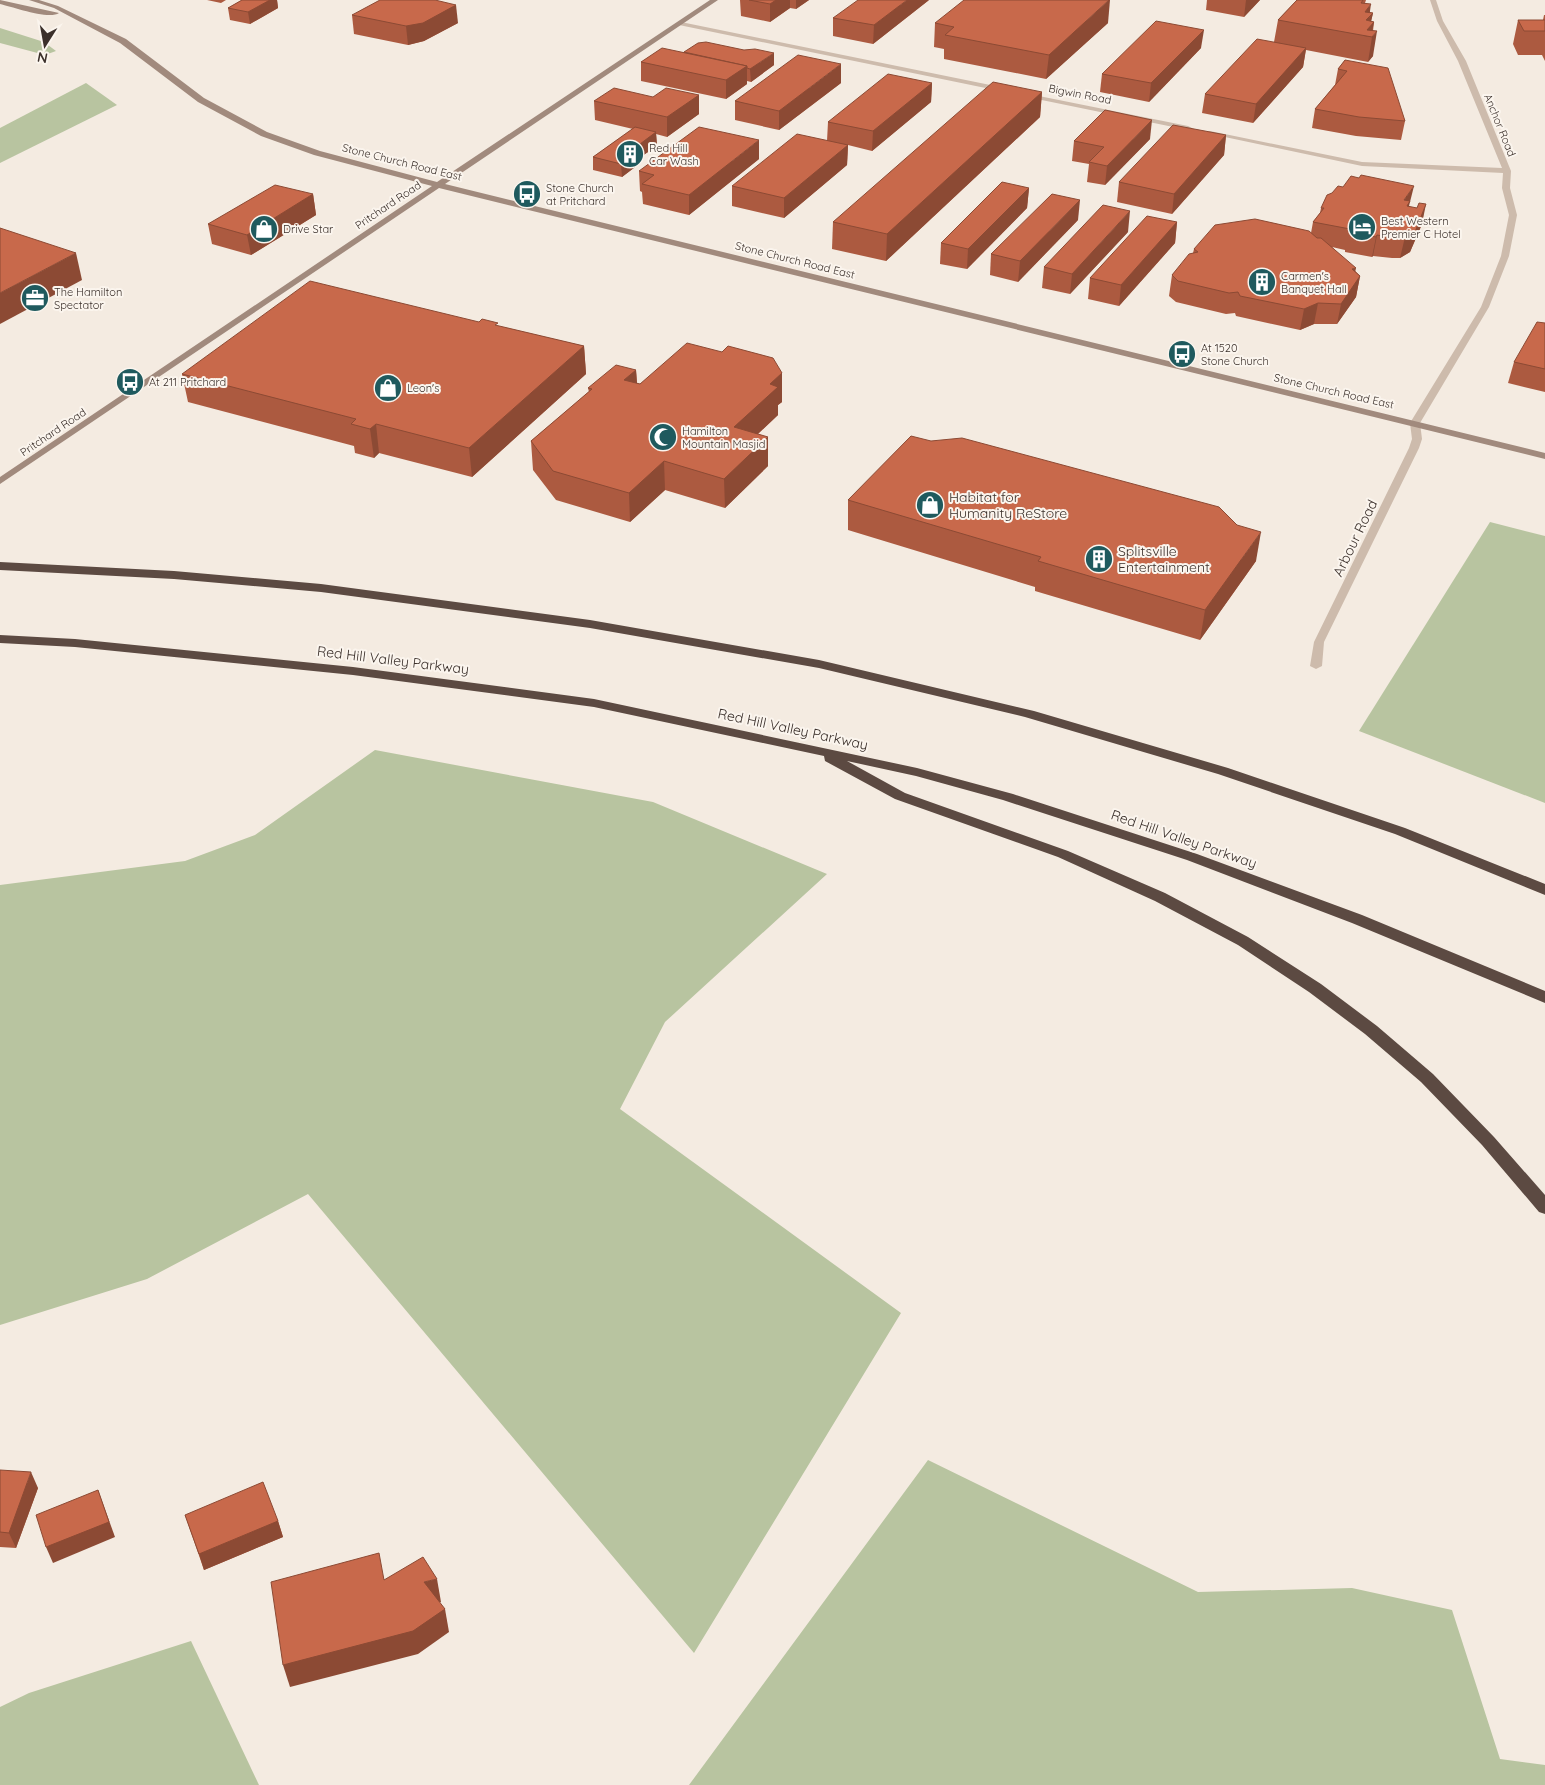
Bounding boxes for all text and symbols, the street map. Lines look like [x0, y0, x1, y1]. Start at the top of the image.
north arrow [20, 20, 70, 70]
text: N [36, 48, 49, 68]
street label: Bigwin Road [1047, 81, 1113, 107]
street label: Anchor Road [1481, 92, 1519, 158]
building icon: Red Hill Car Wash [615, 139, 645, 169]
street label: Stone Church Road East [341, 140, 464, 184]
place label: Red Hill Car Wash [649, 141, 699, 168]
street label: Pritchard Road [352, 178, 424, 232]
bus stop icon: Stone Church at Pritchard [512, 179, 542, 209]
place label: Stone Church at Pritchard [546, 181, 614, 208]
hotel icon: Best Western Premier C Hotel [1347, 212, 1377, 242]
shop icon: Drive Star [249, 214, 279, 244]
place label: Best Western Premier C Hotel [1381, 214, 1461, 241]
place label: Drive Star [283, 222, 334, 236]
street label: Stone Church Road East [734, 238, 857, 282]
building icon: Carmen's Banquet Hall [1247, 267, 1277, 297]
place label: Carmen's Banquet Hall [1281, 269, 1347, 296]
office icon: The Hamilton Spectator [20, 283, 50, 313]
place label: The Hamilton Spectator [54, 285, 122, 312]
bus stop icon: At 1520 Stone Church [1167, 339, 1197, 369]
place label: At 1520 Stone Church [1201, 341, 1269, 368]
bus stop icon: At 211 Pritchard [115, 367, 145, 397]
street label: Stone Church Road East [1273, 370, 1396, 412]
shop icon: Leon's [373, 373, 403, 403]
place label: At 211 Pritchard [149, 375, 226, 389]
place label: Leon's [407, 381, 439, 395]
street label: Pritchard Road [17, 405, 89, 459]
mosque icon: Hamilton Mountain Masjid [648, 422, 678, 452]
place label: Hamilton Mountain Masjid [682, 424, 765, 451]
place label: Habitat for Humanity ReStore [949, 488, 1067, 522]
shop icon: Habitat for Humanity ReStore [915, 490, 945, 520]
street label: Arbour Road [1329, 497, 1381, 579]
place label: Splitsville Entertainment [1118, 542, 1210, 576]
building icon: Splitsville Entertainment [1084, 544, 1114, 574]
street label: Red Hill Valley Parkway [316, 642, 470, 678]
street label: Red Hill Valley Parkway [716, 704, 870, 754]
street label: Red Hill Valley Parkway [1109, 806, 1259, 872]

